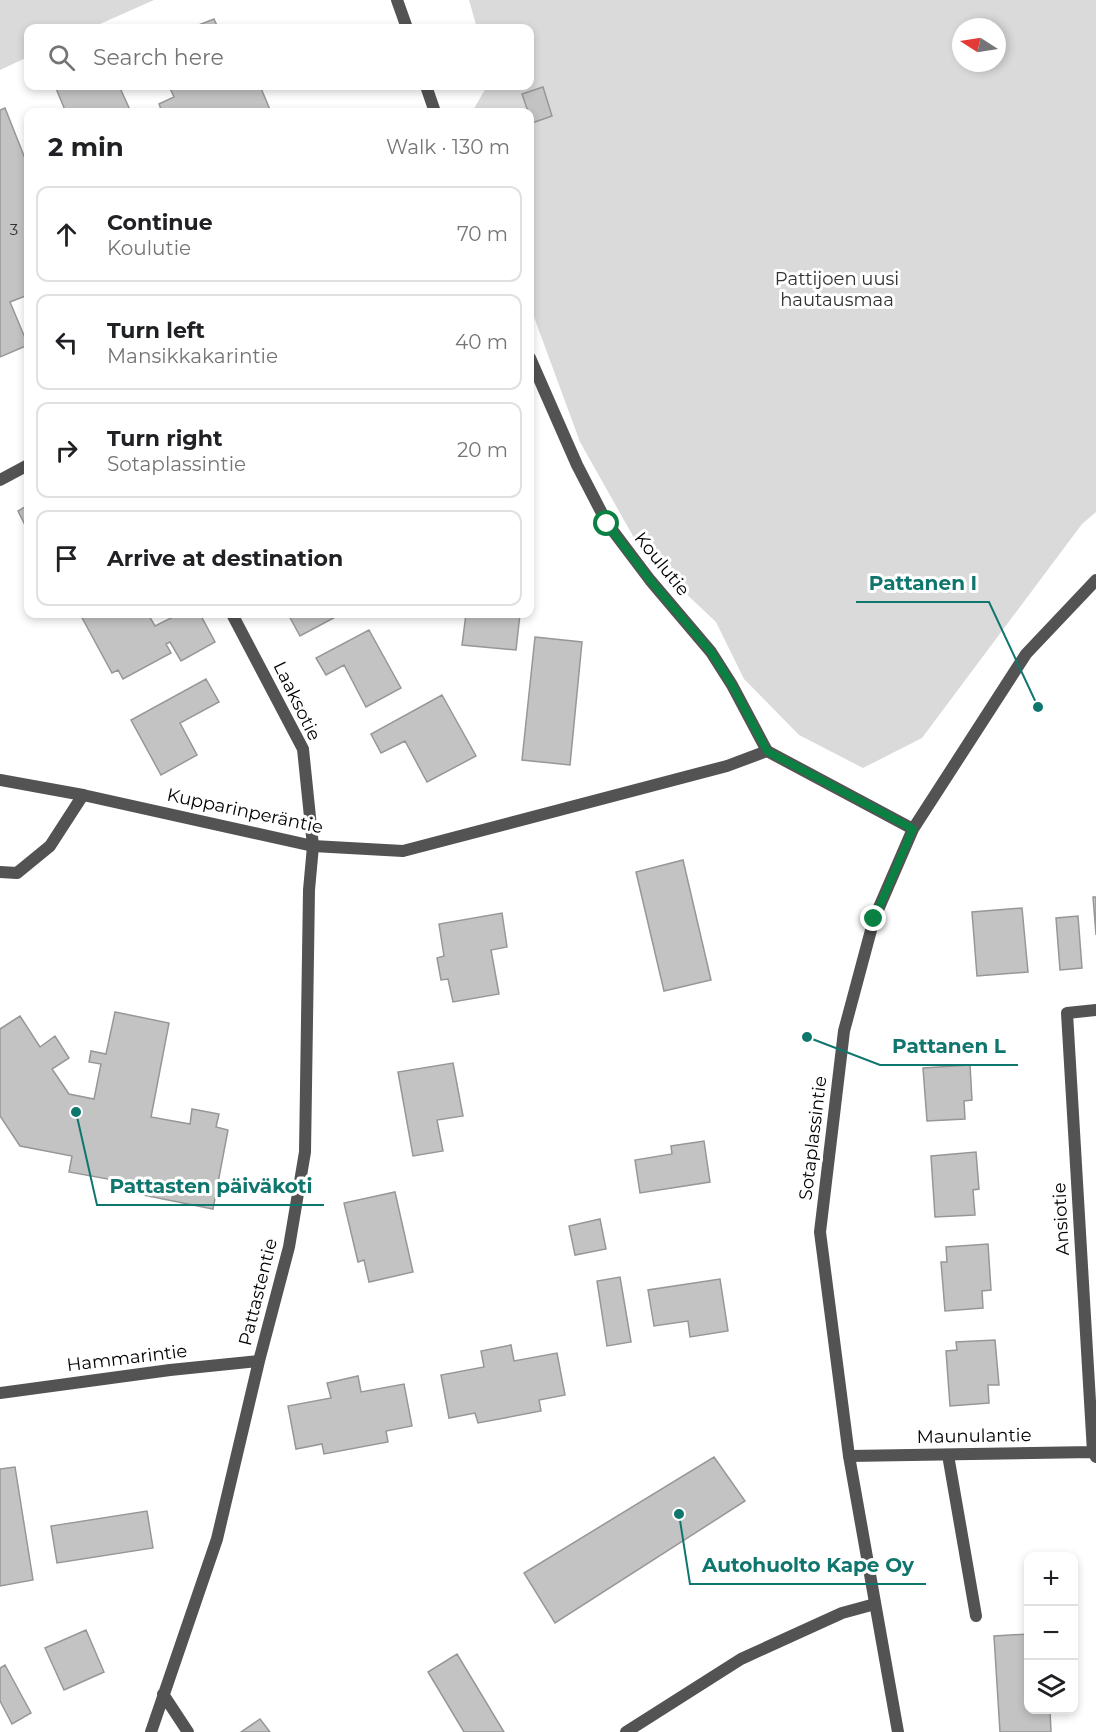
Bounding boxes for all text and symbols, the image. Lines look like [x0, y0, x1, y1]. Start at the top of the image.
north arrow [952, 18, 1006, 72]
search box [24, 24, 534, 90]
icon: search [45, 41, 78, 74]
text: Search here [93, 44, 224, 71]
text: 2 min [48, 131, 124, 163]
text: Walk · 130 m [386, 135, 510, 159]
text: Continue [107, 209, 213, 236]
icon: ahead [50, 218, 83, 251]
house number: 3 [10, 220, 18, 239]
text: 70 m [457, 222, 508, 246]
text: Koulutie [107, 236, 191, 260]
park label: Pattijoen uusi hautausmaa [775, 268, 899, 311]
text: Turn left [107, 317, 205, 344]
icon: left [50, 326, 83, 359]
text: 40 m [455, 330, 508, 354]
text: Mansikkakarintie [107, 344, 278, 368]
text: Turn right [107, 425, 222, 452]
icon: right [50, 434, 83, 467]
text: 20 m [457, 438, 508, 462]
text: Sotaplassintie [107, 452, 246, 476]
route start [593, 510, 619, 536]
street label: Koulutie [630, 528, 694, 600]
icon: arrive [50, 542, 83, 575]
text: Arrive at destination [107, 545, 343, 572]
callout: Pattanen I [856, 564, 989, 602]
text: Pattanen I [869, 571, 977, 595]
street label: Laaksotie [268, 658, 326, 744]
street label: Kupparinperäntie [165, 784, 325, 838]
route end [860, 905, 886, 931]
callout: Pattanen L [880, 1027, 1018, 1065]
text: Pattanen L [892, 1034, 1006, 1058]
street label: Sotaplassintie [794, 1074, 832, 1201]
callout: Pattasten päiväkoti [97, 1167, 324, 1205]
text: Pattasten päiväkoti [109, 1174, 313, 1198]
street label: Ansiotie [1048, 1182, 1074, 1256]
street label: Pattastentie [234, 1236, 282, 1348]
street label: Hammarintie [66, 1340, 189, 1376]
street label: Maunulantie [916, 1424, 1032, 1448]
callout: Autohuolto Kape Oy [690, 1546, 926, 1584]
map controls [1024, 1552, 1078, 1714]
button: + [1024, 1552, 1078, 1606]
text: Autohuolto Kape Oy [701, 1553, 915, 1577]
button: − [1024, 1606, 1078, 1660]
button: layers [1024, 1660, 1078, 1714]

